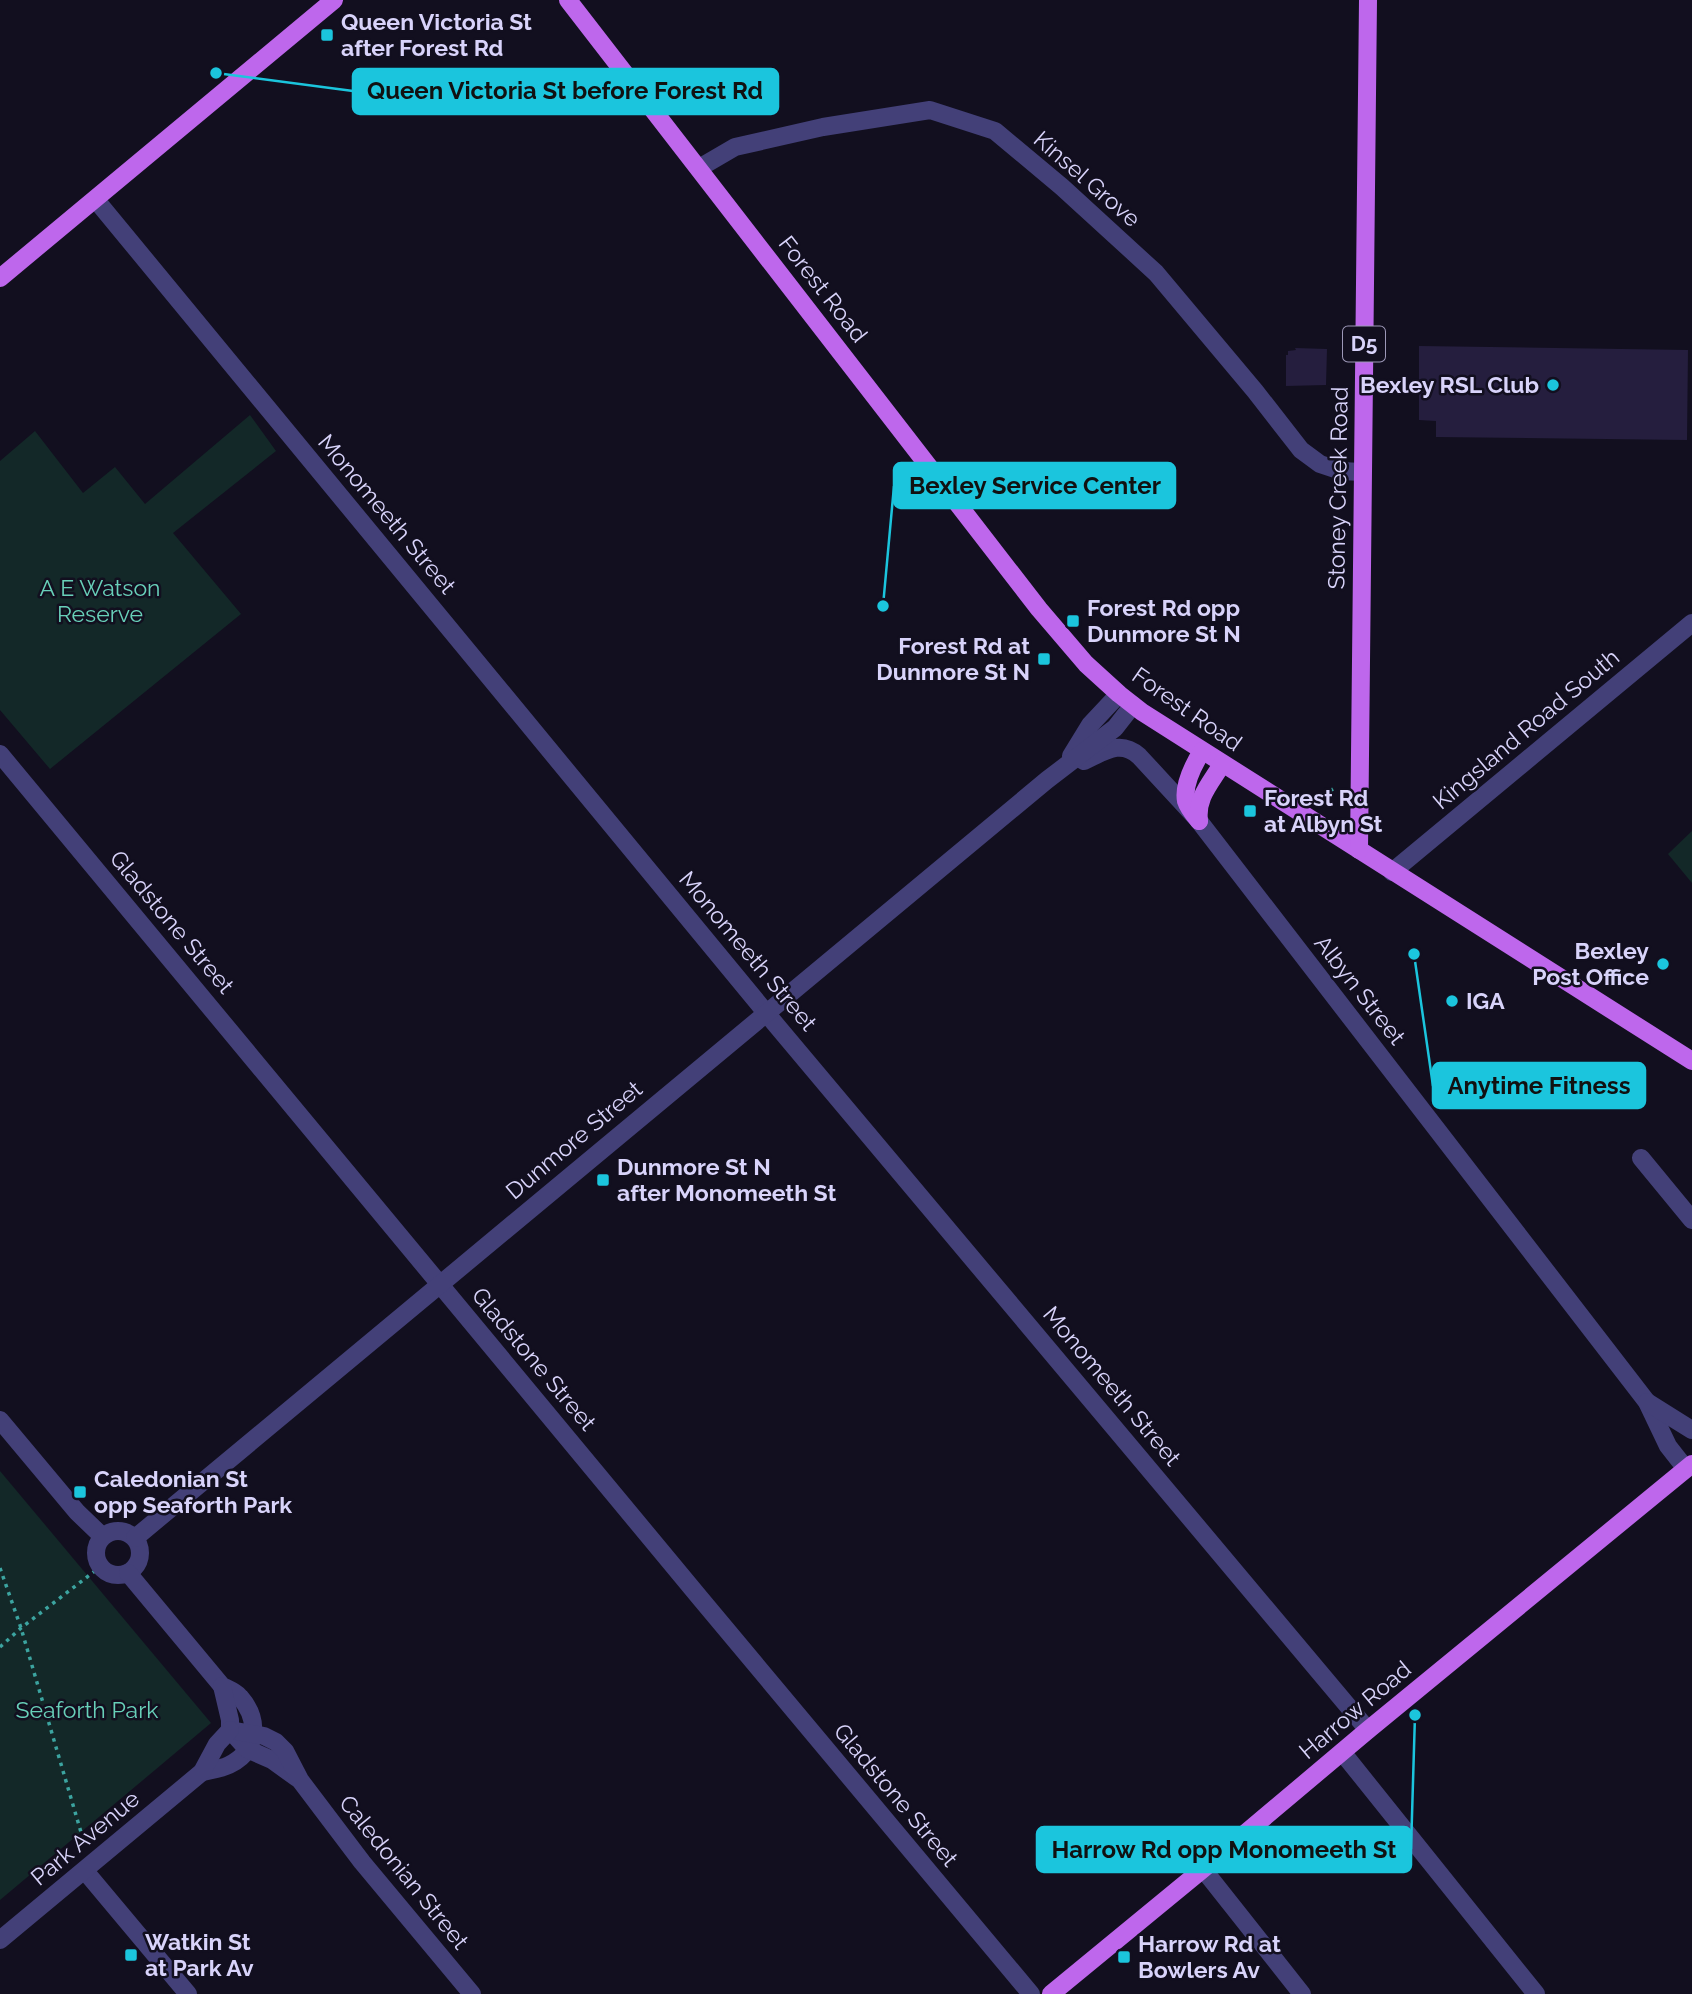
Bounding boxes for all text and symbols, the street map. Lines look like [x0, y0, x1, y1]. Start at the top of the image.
place label: Queen Victoria St after Forest Rd [341, 8, 532, 61]
marker: Queen Victoria St after Forest Rd [319, 27, 335, 43]
callout: Queen Victoria St before Forest Rd [353, 69, 778, 114]
text: Queen Victoria St before Forest Rd [367, 76, 763, 105]
street label: Kinsel Grove [1029, 125, 1146, 232]
street label: Forest Road [773, 230, 873, 347]
road number: D5 [1343, 326, 1385, 362]
place label: Bexley RSL Club [1360, 371, 1539, 398]
marker: Bexley RSL Club [1545, 377, 1561, 393]
street label: Stoney Creek Road [1322, 386, 1353, 590]
street label: Monomeeth Street [313, 429, 462, 599]
callout: Bexley Service Center [894, 463, 1175, 508]
text: Bexley Service Center [909, 471, 1161, 500]
park label: A E Watson Reserve [40, 574, 160, 627]
place label: Forest Rd opp Dunmore St N [1087, 594, 1241, 647]
marker: Forest Rd opp Dunmore St N [1065, 613, 1081, 629]
place label: Forest Rd at Dunmore St N [876, 632, 1030, 685]
street label: Kingsland Road South [1427, 643, 1624, 814]
marker: Forest Rd at Dunmore St N [1036, 651, 1052, 667]
street label: Forest Road [1127, 661, 1247, 756]
place label: Forest Rd at Albyn St [1264, 784, 1382, 837]
marker: Forest Rd at Albyn St [1242, 803, 1258, 819]
street label: Gladstone Street [105, 845, 240, 999]
street label: Monomeeth Street [674, 866, 823, 1036]
street label: Albyn Street [1309, 930, 1412, 1050]
place label: Bexley Post Office [1532, 937, 1649, 990]
marker: Bexley Post Office [1655, 956, 1671, 972]
place label: IGA [1466, 987, 1505, 1014]
marker: IGA [1444, 993, 1460, 1009]
callout: Anytime Fitness [1433, 1063, 1645, 1108]
text: Anytime Fitness [1447, 1071, 1631, 1100]
street label: Dunmore Street [500, 1075, 647, 1204]
place label: Dunmore St N after Monomeeth St [617, 1153, 836, 1206]
marker: Dunmore St N after Monomeeth St [595, 1172, 611, 1188]
street label: Gladstone Street [467, 1282, 602, 1436]
street label: Monomeeth Street [1038, 1301, 1187, 1471]
place label: Caledonian St opp Seaforth Park [94, 1465, 292, 1518]
marker: Caledonian St opp Seaforth Park [72, 1484, 88, 1500]
street label: Harrow Road [1293, 1655, 1416, 1764]
park label: Seaforth Park [16, 1696, 158, 1723]
street label: Gladstone Street [829, 1718, 964, 1872]
street label: Park Avenue [25, 1785, 144, 1891]
street label: Caledonian Street [334, 1789, 475, 1954]
callout: Harrow Rd opp Monomeeth St [1037, 1827, 1411, 1872]
text: Harrow Rd opp Monomeeth St [1052, 1835, 1397, 1864]
place label: Watkin St at Park Av [145, 1928, 254, 1981]
place label: Harrow Rd at Bowlers Av [1138, 1930, 1281, 1983]
marker: Watkin St at Park Av [123, 1947, 139, 1963]
marker: Harrow Rd at Bowlers Av [1116, 1949, 1132, 1965]

